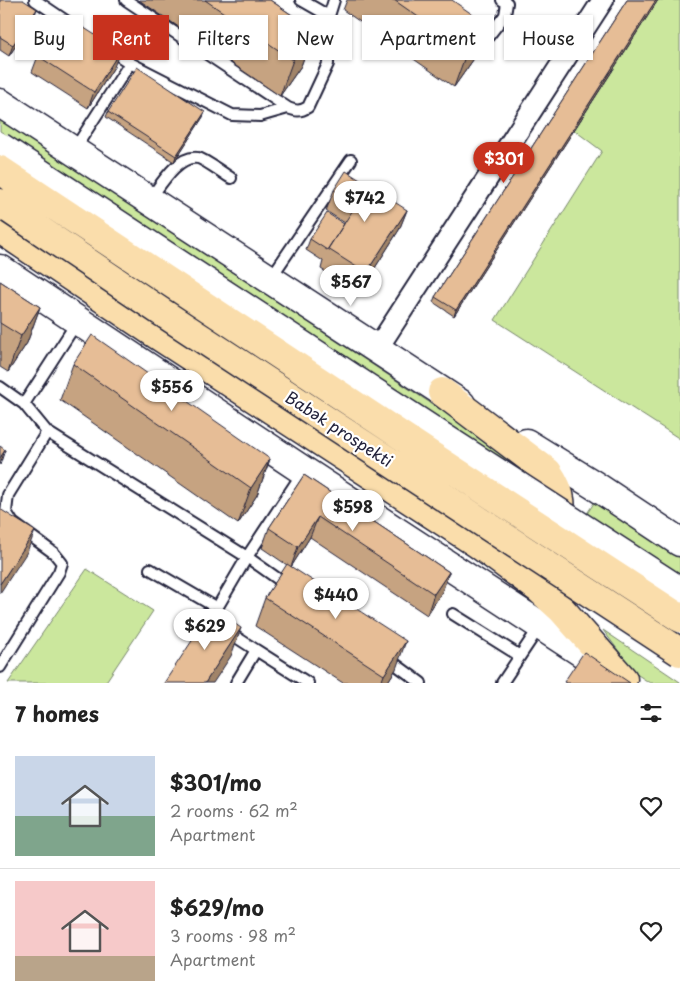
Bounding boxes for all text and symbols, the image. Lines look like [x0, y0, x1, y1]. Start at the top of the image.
chip: Buy [15, 15, 83, 60]
chip: Rent [93, 15, 169, 60]
chip: Filters [179, 15, 268, 60]
chip: New [278, 15, 352, 60]
chip: Apartment [362, 15, 494, 60]
chip: House [504, 15, 593, 60]
pin: $301 [474, 142, 534, 184]
text: $301 [484, 146, 524, 170]
pin: $742 [335, 180, 395, 223]
text: $742 [345, 185, 385, 209]
pin: $567 [321, 264, 381, 307]
text: $567 [331, 269, 371, 293]
pin: $556 [142, 370, 202, 412]
text: $556 [151, 374, 193, 398]
street label: Babək prospekti [281, 384, 398, 472]
pin: $598 [323, 490, 383, 532]
text: $598 [333, 494, 373, 518]
pin: $440 [306, 578, 366, 620]
text: $440 [314, 582, 358, 606]
pin: $629 [175, 608, 235, 651]
text: $629 [184, 613, 226, 637]
text: 7 homes [15, 697, 99, 729]
icon: filters [637, 699, 665, 727]
text: $301/mo [170, 766, 261, 798]
icon: home [55, 776, 115, 836]
icon: heart [637, 792, 665, 820]
text: 2 rooms · 62 m² [170, 798, 298, 822]
text: Apartment [170, 822, 255, 846]
text: $629/mo [170, 891, 264, 923]
icon: home [55, 901, 115, 961]
icon: heart [637, 917, 665, 945]
text: 3 rooms · 98 m² [170, 923, 296, 947]
text: Apartment [170, 947, 255, 971]

